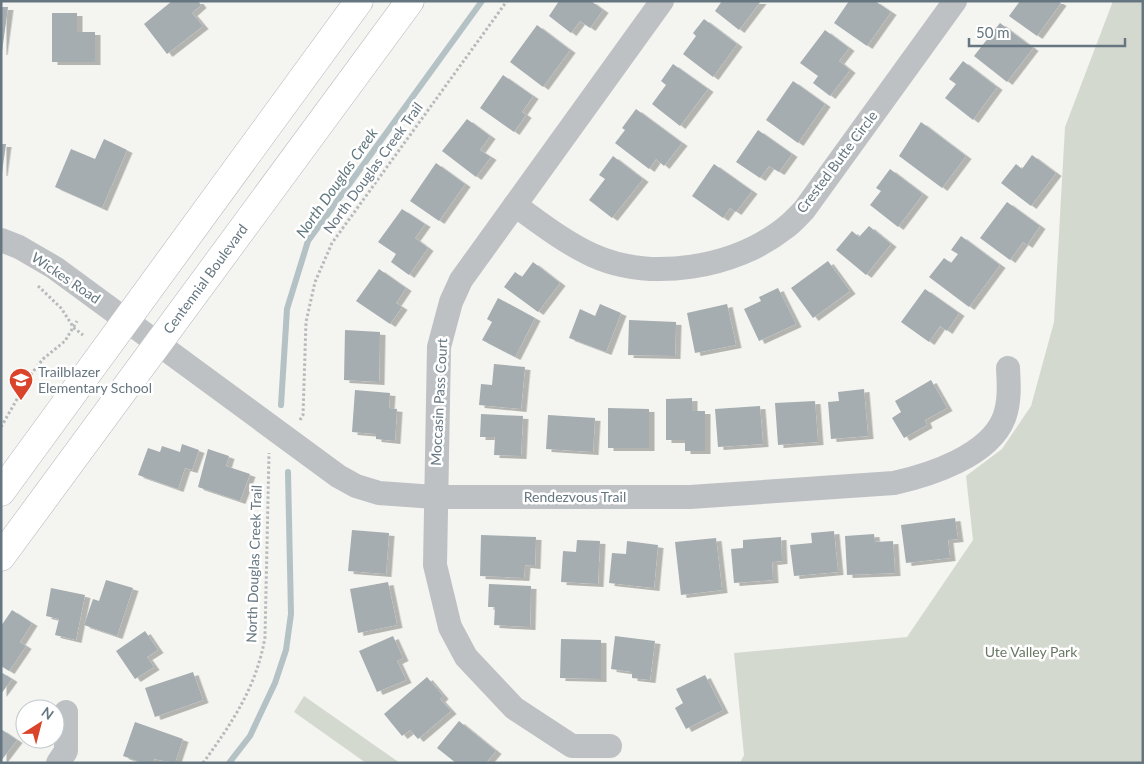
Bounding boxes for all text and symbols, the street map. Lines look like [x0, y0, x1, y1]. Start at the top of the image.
scale bar [969, 15, 1125, 47]
text: 50 m [976, 23, 1010, 41]
street label: North Douglas Creek Trail [320, 99, 426, 237]
street label: Crested Butte Circle [793, 107, 881, 216]
water label: North Douglas Creek [292, 125, 382, 241]
street label: Centennial Boulevard [159, 221, 251, 337]
street label: Wickes Road [29, 248, 104, 307]
street label: Moccasin Pass Court [427, 338, 450, 466]
place label: Trailblazer Elementary School [38, 363, 152, 396]
school or university icon: Trailblazer Elementary School [8, 367, 34, 401]
street label: North Douglas Creek Trail [242, 485, 265, 643]
street label: Rendezvous Trail [524, 488, 626, 505]
park label: Ute Valley Park [985, 643, 1078, 660]
north arrow [15, 699, 65, 749]
text: N [39, 703, 57, 723]

